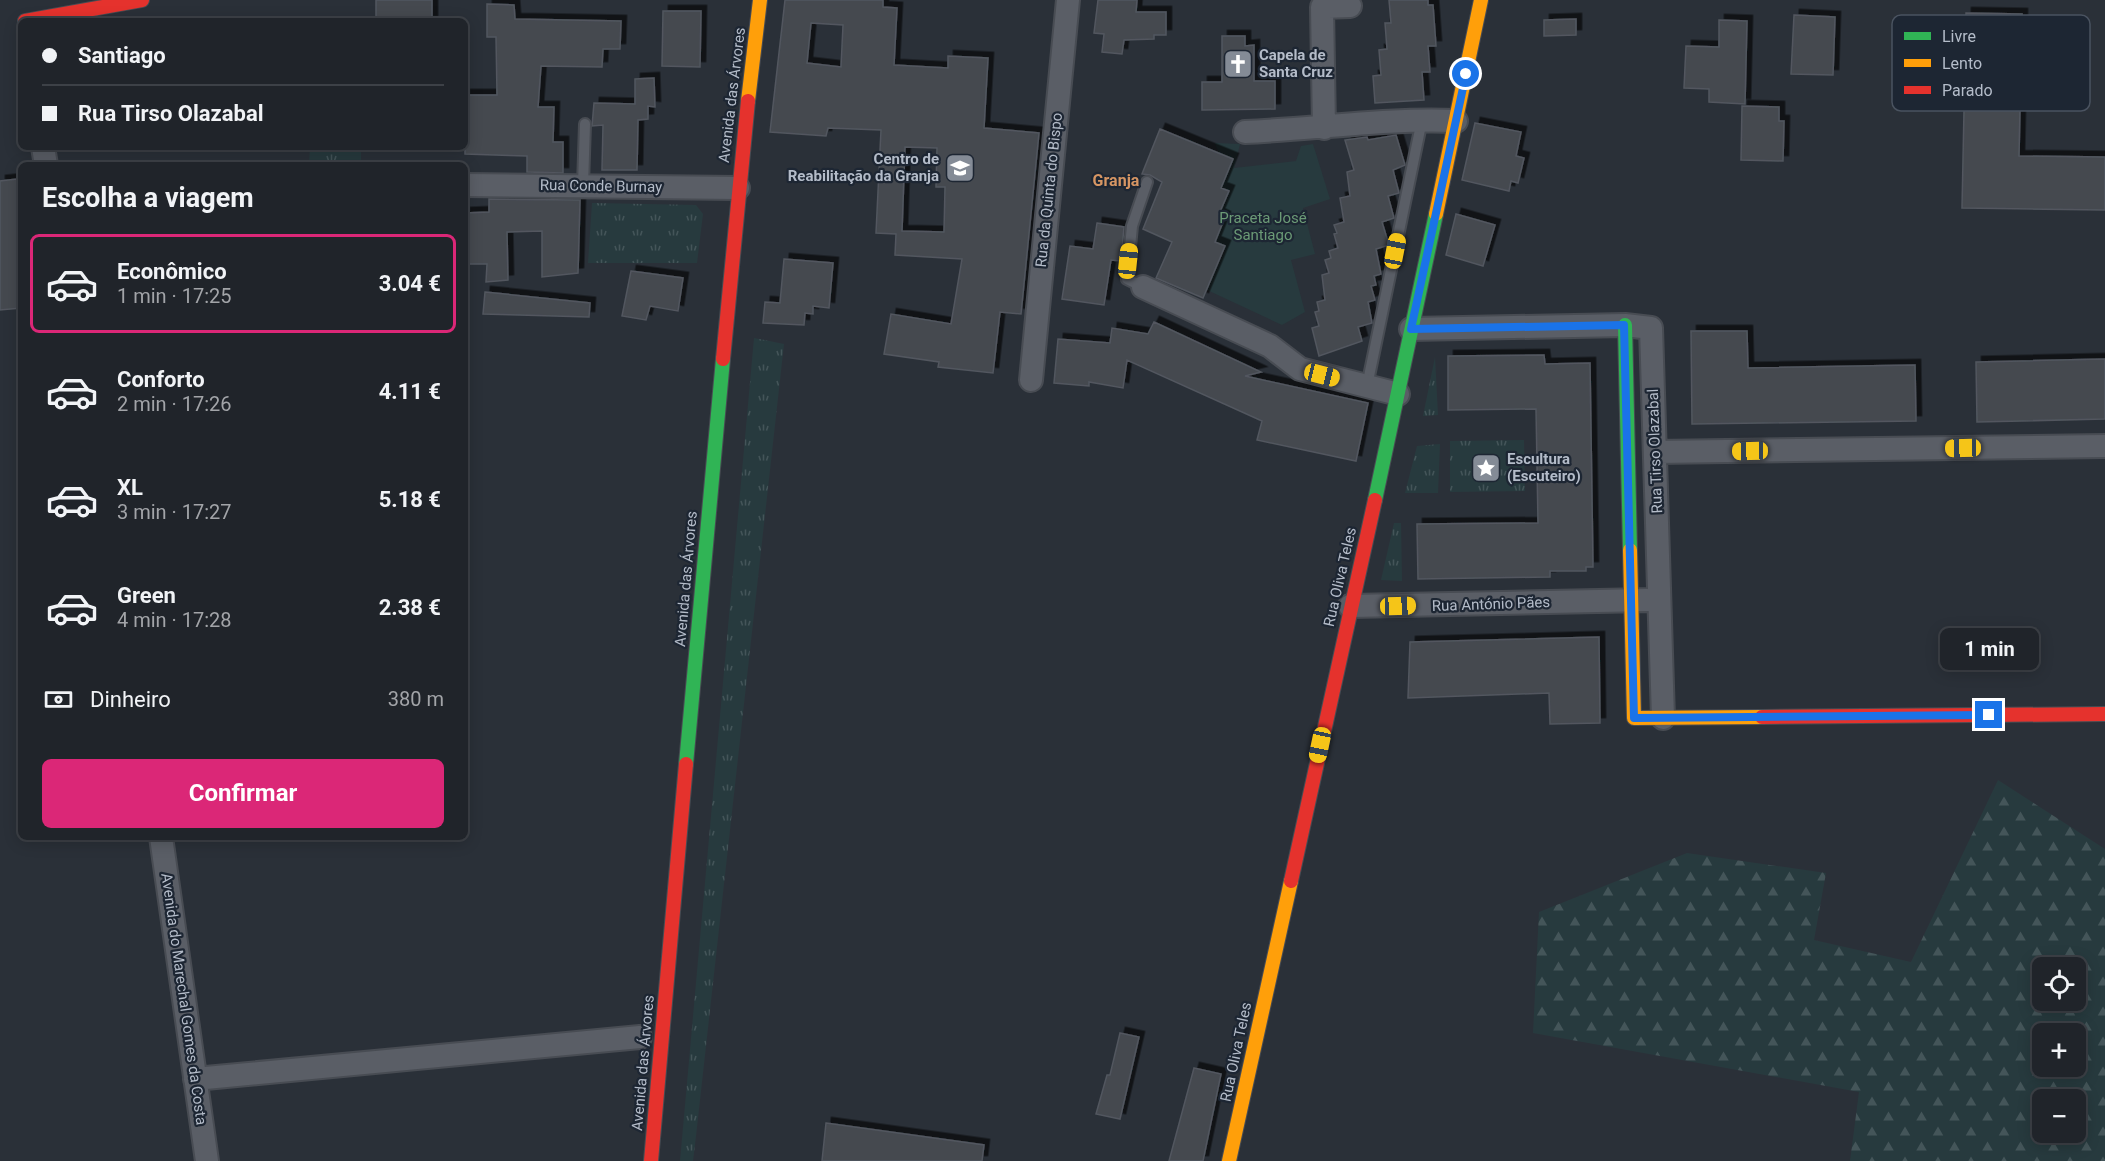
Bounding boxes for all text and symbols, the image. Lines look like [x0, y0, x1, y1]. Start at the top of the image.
legend [1892, 15, 2090, 111]
street label: Avenida das Árvores [715, 26, 749, 164]
text: Livre [1942, 27, 1976, 46]
text: Santiago [78, 43, 166, 68]
place label: Capela de Santa Cruz [1259, 46, 1333, 81]
church icon: Capela de Santa Cruz [1222, 48, 1254, 80]
text: Lento [1942, 54, 1982, 73]
route start [1452, 60, 1479, 87]
text: Parado [1942, 81, 1993, 100]
text: Rua Tirso Olazabal [78, 101, 263, 126]
street label: Rua da Quinta do Bispo [1032, 112, 1066, 268]
place label: Centro de Reabilitação da Granja [788, 150, 939, 185]
school or university icon: Centro de Reabilitação da Granja [944, 152, 976, 184]
district label: Granja [1093, 171, 1140, 190]
street label: Rua Conde Burnay [540, 176, 662, 196]
text: Escolha a viagem [42, 182, 254, 214]
park label: Praceta José Santiago [1219, 209, 1307, 244]
car [1383, 232, 1407, 270]
car [1117, 242, 1139, 280]
icon: car [45, 257, 99, 311]
text: Econômico [117, 259, 227, 284]
text: 3.04 € [379, 271, 441, 296]
text: 1 min · 17:25 [117, 284, 232, 308]
car [1302, 362, 1342, 388]
icon: car [45, 365, 99, 419]
text: Conforto [117, 367, 205, 392]
text: 4.11 € [379, 379, 441, 404]
street label: Rua Tirso Olazabal [1644, 388, 1666, 514]
text: 2 min · 17:26 [117, 392, 232, 416]
car [1945, 439, 1981, 457]
car [1732, 442, 1768, 460]
place label: Escultura (Escuteiro) [1507, 450, 1581, 485]
place icon: Escultura (Escuteiro) [1470, 452, 1502, 484]
icon: car [45, 473, 99, 527]
text: XL [117, 475, 143, 500]
text: 5.18 € [379, 487, 441, 512]
text: 3 min · 17:27 [117, 500, 232, 524]
street label: Avenida das Árvores [671, 510, 701, 648]
street label: Rua Oliva Teles [1320, 526, 1360, 628]
icon: car [45, 581, 99, 635]
text: Green [117, 583, 176, 608]
street label: Rua António Pães [1432, 593, 1550, 615]
text: 2.38 € [379, 595, 441, 620]
car [1380, 596, 1416, 616]
text: 4 min · 17:28 [117, 608, 232, 632]
callout: 1 min [1940, 628, 2038, 670]
text: 1 min [1964, 637, 2015, 661]
icon: cash [42, 683, 75, 716]
text: Dinheiro [90, 687, 171, 712]
text: 380 m [388, 687, 444, 711]
route end [1975, 701, 2002, 728]
car [1307, 726, 1333, 764]
button: Confirmar [42, 759, 444, 828]
street label: Avenida do Marechal Gomes da Costa [157, 872, 211, 1126]
map controls [2032, 957, 2086, 1143]
button: locate [2032, 957, 2086, 1011]
street label: Avenida das Árvores [628, 994, 658, 1132]
street label: Rua Oliva Teles [1217, 1001, 1255, 1103]
button: + [2032, 1023, 2086, 1077]
button: − [2032, 1089, 2086, 1143]

